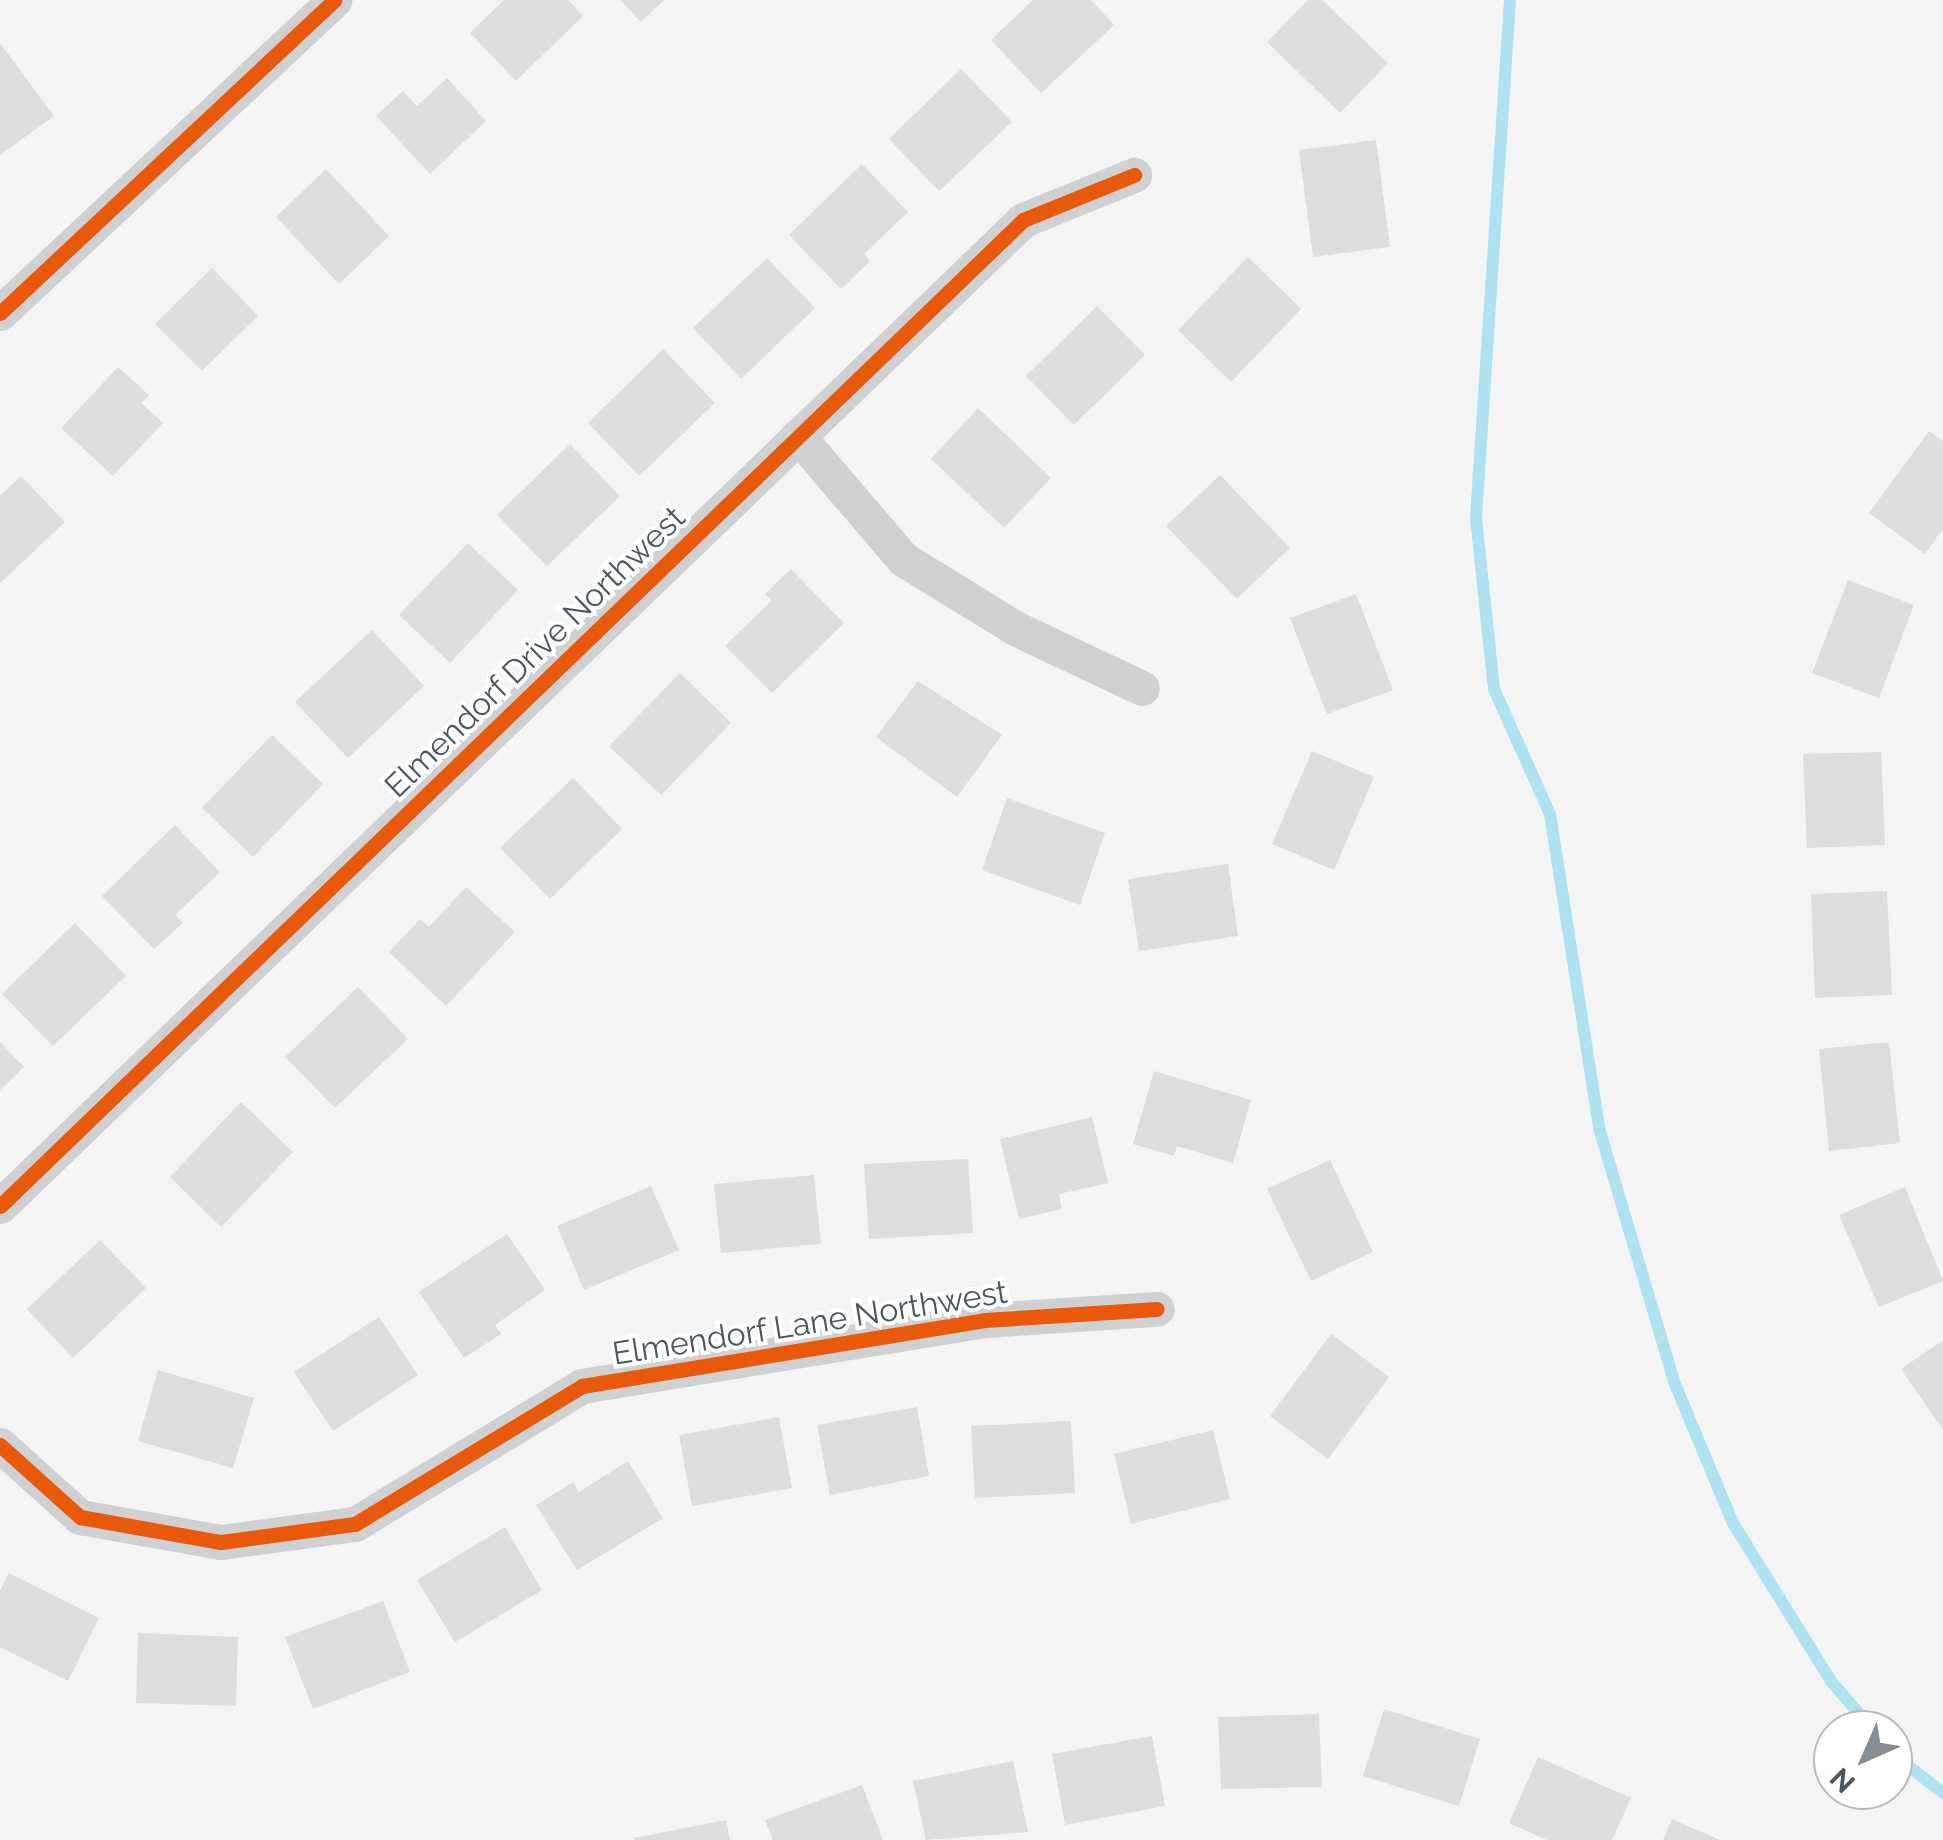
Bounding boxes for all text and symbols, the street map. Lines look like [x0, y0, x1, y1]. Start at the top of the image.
street label: Elmendorf Drive Northwest [377, 498, 693, 806]
street label: Elmendorf Lane Northwest [610, 1273, 1010, 1373]
north arrow [1813, 1710, 1913, 1810]
text: N [1824, 1761, 1862, 1799]

